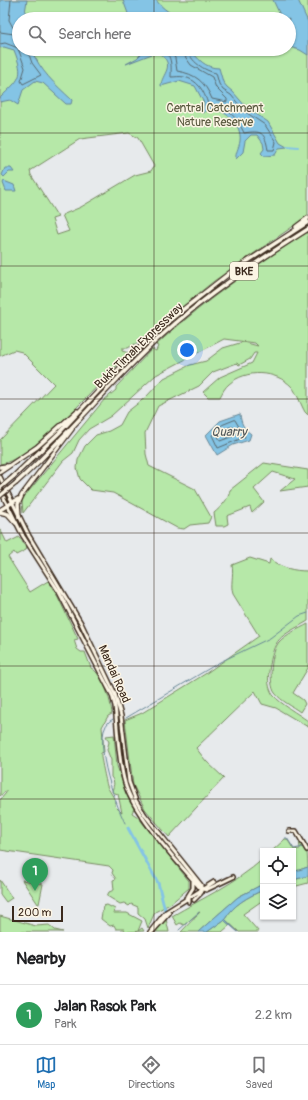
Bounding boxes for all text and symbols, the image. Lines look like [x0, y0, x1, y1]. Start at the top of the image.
search box [12, 12, 296, 56]
icon: search [26, 23, 48, 45]
text: Search here [58, 25, 131, 44]
park label: Central Catchment Nature Reserve [167, 101, 264, 130]
road number: BKE [230, 262, 258, 280]
street label: Bukit Timah Expressway [92, 300, 186, 392]
your location [177, 340, 197, 360]
water label: Quarry [211, 424, 248, 440]
street label: Mandai Road [95, 643, 133, 705]
map controls [260, 848, 296, 920]
button: locate [260, 848, 296, 884]
pin: 1 [22, 858, 48, 891]
button: layers [260, 884, 296, 920]
scale bar [12, 904, 63, 923]
text: 200 m [18, 906, 51, 919]
text: Nearby [16, 948, 65, 969]
text: Jalan Rasok Park [54, 997, 156, 1016]
text: 1 [26, 1007, 32, 1023]
text: 2.2 km [255, 1007, 292, 1023]
text: Park [54, 1016, 77, 1032]
tab: Map [35, 1054, 57, 1091]
tab: Directions [128, 1054, 175, 1091]
tab: Saved [245, 1054, 273, 1091]

